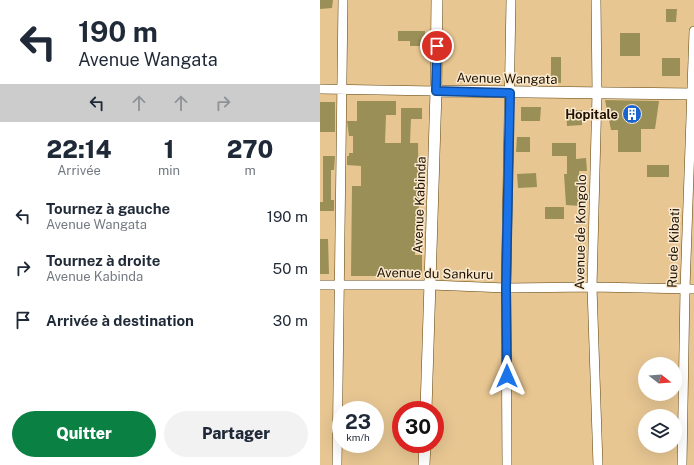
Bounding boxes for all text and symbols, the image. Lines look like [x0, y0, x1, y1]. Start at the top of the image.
text: 190 m [78, 15, 158, 48]
icon: left [12, 16, 64, 68]
pin [420, 29, 454, 63]
icon: arrive [426, 35, 448, 57]
text: Avenue Wangata [78, 49, 218, 70]
street label: Avenue Wangata [456, 70, 558, 87]
icon: left [86, 92, 108, 114]
icon: ahead [128, 92, 150, 114]
icon: ahead [170, 92, 192, 114]
icon: right [212, 92, 234, 114]
building icon: Hopitale [621, 103, 643, 125]
place label: Hopitale [565, 107, 618, 122]
text: 22:14 [47, 135, 111, 163]
text: 1 [164, 135, 174, 163]
text: 270 [227, 135, 273, 163]
street label: Avenue Kabinda [410, 156, 429, 254]
text: Arrivée [57, 163, 101, 178]
text: min [158, 163, 180, 178]
text: m [244, 163, 256, 178]
street label: Avenue de Kongolo [572, 174, 589, 290]
text: Tournez à gauche [46, 200, 170, 217]
icon: left [12, 205, 34, 227]
text: 190 m [267, 208, 308, 225]
street label: Rue de Kibati [665, 208, 682, 288]
text: Avenue Wangata [46, 217, 147, 232]
text: Tournez à droite [46, 252, 160, 269]
icon: right [12, 257, 34, 279]
text: 50 m [273, 260, 308, 277]
street label: Avenue du Sankuru [376, 265, 494, 282]
text: Avenue Kabinda [46, 269, 143, 284]
icon: arrive [12, 309, 34, 331]
text: Arrivée à destination [46, 312, 194, 329]
text: 30 m [273, 312, 308, 329]
position arrow [486, 355, 528, 397]
north arrow [638, 357, 682, 401]
map controls [638, 357, 682, 453]
speed limit sign: 30 [392, 401, 444, 453]
button: layers [638, 409, 682, 453]
text: 23 [345, 410, 371, 434]
button: Quitter [12, 411, 156, 457]
button: Partager [164, 411, 308, 457]
text: km/h [346, 431, 370, 443]

